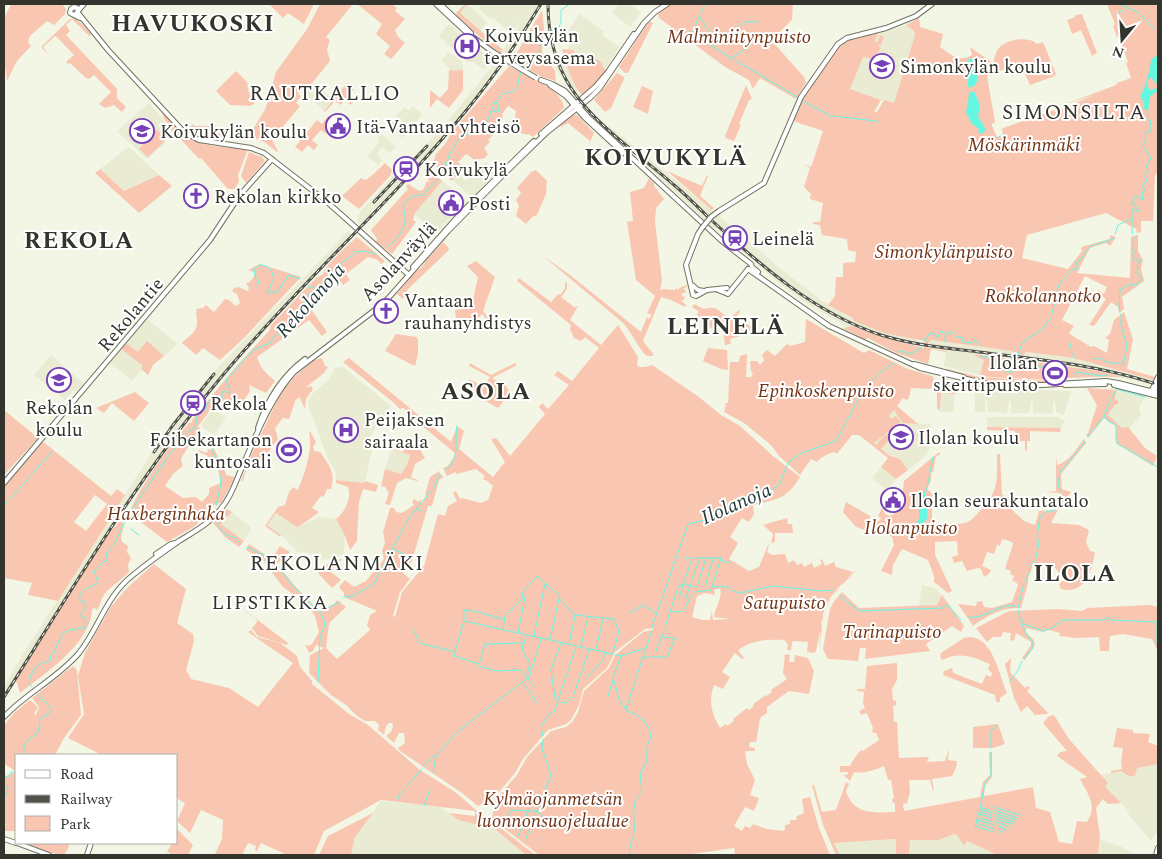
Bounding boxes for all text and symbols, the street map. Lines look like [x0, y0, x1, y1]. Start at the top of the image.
district label: HAVUKOSKI [111, 6, 275, 42]
north arrow [1097, 15, 1147, 65]
place label: Koivukylän terveysasema [484, 22, 596, 73]
park label: Malminiitynpuisto [667, 23, 811, 52]
hospital icon: Koivukylän terveysasema [454, 33, 480, 59]
text: N [1109, 40, 1127, 64]
school or university icon: Simonkylän koulu [869, 53, 895, 79]
place label: Simonkylän koulu [900, 53, 1052, 82]
district label: RAUTKALLIO [249, 78, 401, 110]
district label: SIMONSILTA [1002, 97, 1146, 129]
public building icon: Itä-Vantaan yhteisö [325, 113, 351, 139]
place label: Itä-Vantaan yhteisö [356, 113, 521, 142]
school or university icon: Koivukylän koulu [129, 118, 155, 144]
place label: Koivukylän koulu [160, 118, 307, 147]
park label: Möskärinmäki [968, 131, 1080, 160]
district label: KOIVUKYLÄ [584, 140, 748, 176]
station icon: Koivukylä [393, 156, 419, 182]
place label: Koivukylä [424, 156, 509, 185]
church icon: Rekolan kirkko [183, 183, 209, 209]
place label: Rekolan kirkko [214, 183, 342, 212]
public building icon: Posti [438, 190, 464, 216]
place label: Posti [468, 190, 511, 219]
street label: Asolanväylä [354, 215, 444, 309]
district label: REKOLA [24, 223, 134, 259]
station icon: Leinelä [722, 225, 748, 251]
place label: Leinelä [752, 225, 815, 254]
park label: Simonkylänpuisto [875, 238, 1013, 267]
water label: Rekolanoja [269, 256, 353, 345]
street label: Rekolantie [91, 271, 171, 359]
park label: Rokkolannotko [984, 282, 1102, 311]
place label: Vantaan rauhanyhdistys [404, 287, 532, 338]
church icon: Vantaan rauhanyhdistys [373, 298, 399, 324]
district label: LEINELÄ [667, 309, 785, 345]
place label: Ilolan skeittipuisto [933, 349, 1038, 400]
sports icon: Ilolan skeittipuisto [1042, 360, 1068, 386]
school or university icon: Rekolan koulu [46, 367, 72, 393]
district label: ASOLA [441, 374, 531, 410]
park label: Epinkoskenpuisto [758, 377, 894, 406]
station icon: Rekola [180, 390, 206, 416]
place label: Rekola [210, 390, 268, 419]
place label: Rekolan koulu [25, 394, 93, 445]
place label: Peijaksen sairaala [364, 406, 445, 457]
hospital icon: Peijaksen sairaala [333, 417, 359, 443]
school or university icon: Ilolan koulu [888, 424, 914, 450]
place label: Ilolan koulu [918, 424, 1020, 453]
place label: Foibekartanon kuntosali [149, 426, 272, 477]
sports icon: Foibekartanon kuntosali [276, 437, 302, 463]
water label: Ilolanoja [696, 475, 777, 533]
public building icon: Ilolan seurakuntatalo [880, 487, 906, 513]
place label: Ilolan seurakuntatalo [910, 487, 1089, 516]
park label: Haxberginhaka [107, 500, 225, 529]
park label: Ilolanpuisto [864, 514, 958, 543]
district label: REKOLANMÄKI [250, 548, 424, 580]
district label: ILOLA [1033, 556, 1117, 592]
district label: LIPSTIKKA [211, 588, 329, 618]
park label: Satupuisto [744, 589, 826, 618]
park label: Tarinapuisto [842, 618, 942, 647]
legend [15, 754, 178, 844]
text: Road [60, 763, 94, 786]
park label: Kylmäojanmetsän luonnonsuojelualue [477, 785, 629, 836]
text: Railway [60, 788, 113, 811]
text: Park [60, 813, 91, 836]

